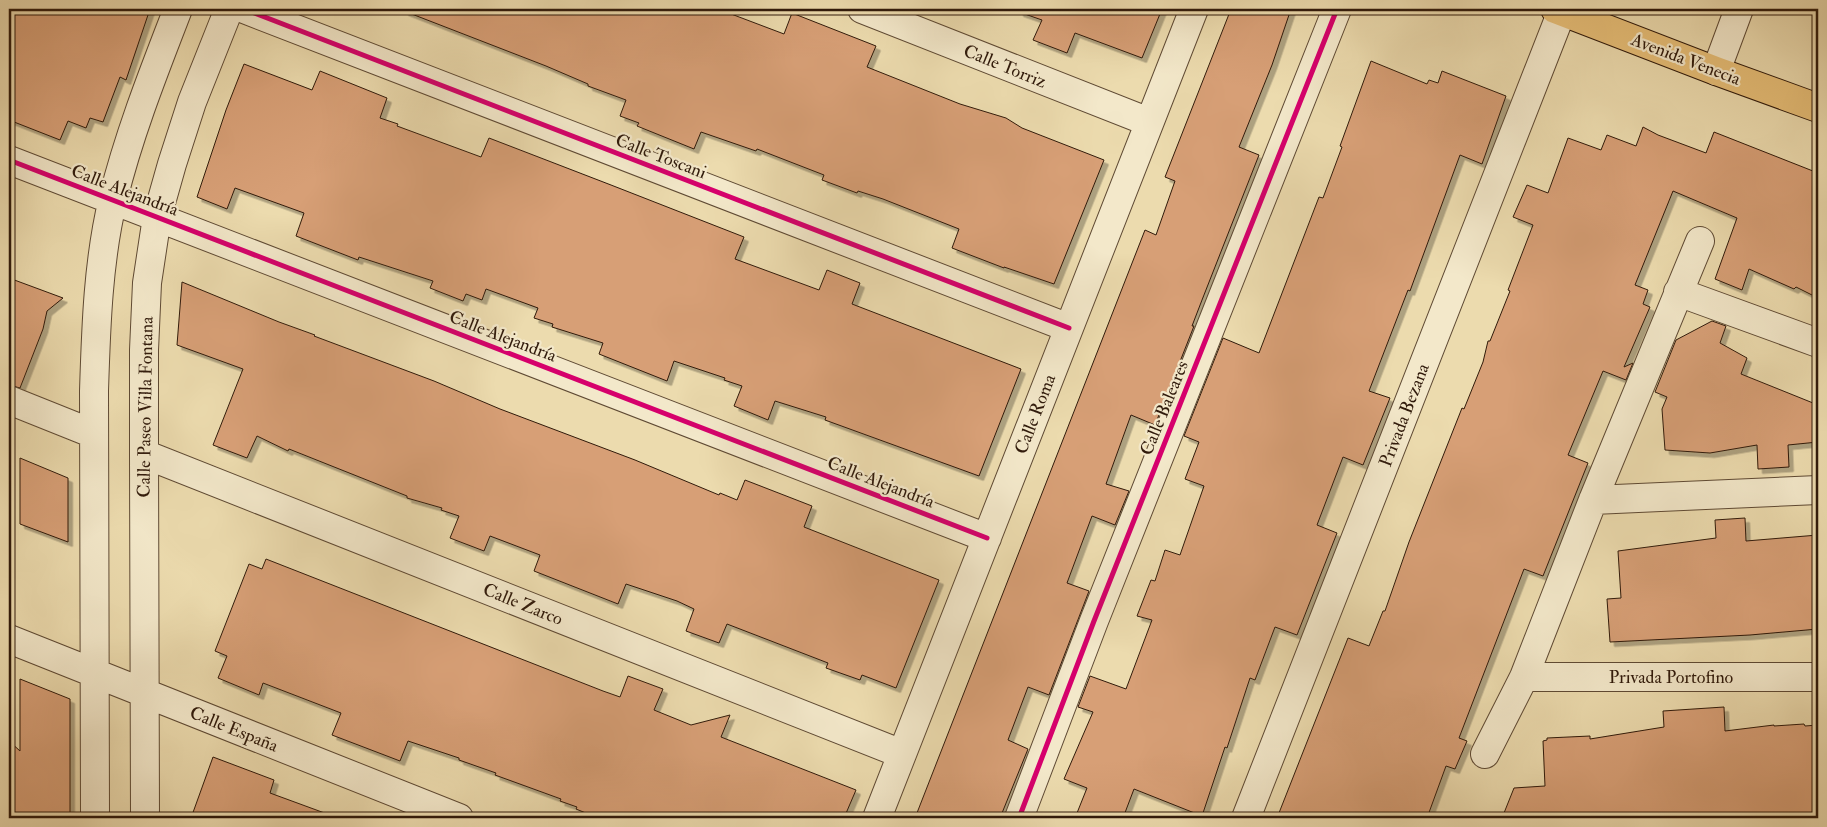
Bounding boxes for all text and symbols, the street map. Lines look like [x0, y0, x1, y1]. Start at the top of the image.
street label: Avenida Venecia [1627, 28, 1744, 91]
street label: Calle Torriz [960, 39, 1050, 94]
street label: Calle Toscani [612, 129, 710, 184]
street label: Calle Alejandría [68, 159, 182, 222]
street label: Calle Alejandría [446, 305, 560, 368]
street label: Calle Paseo Villa Fontana [132, 316, 159, 498]
street label: Calle Baleares [1135, 358, 1194, 459]
street label: Privada Bezana [1374, 360, 1435, 470]
street label: Calle Roma [1010, 370, 1061, 457]
street label: Calle Alejandría [824, 451, 938, 514]
street label: Calle Zarco [479, 578, 567, 631]
street label: Privada Portofino [1609, 666, 1734, 689]
street label: Calle España [186, 701, 282, 758]

